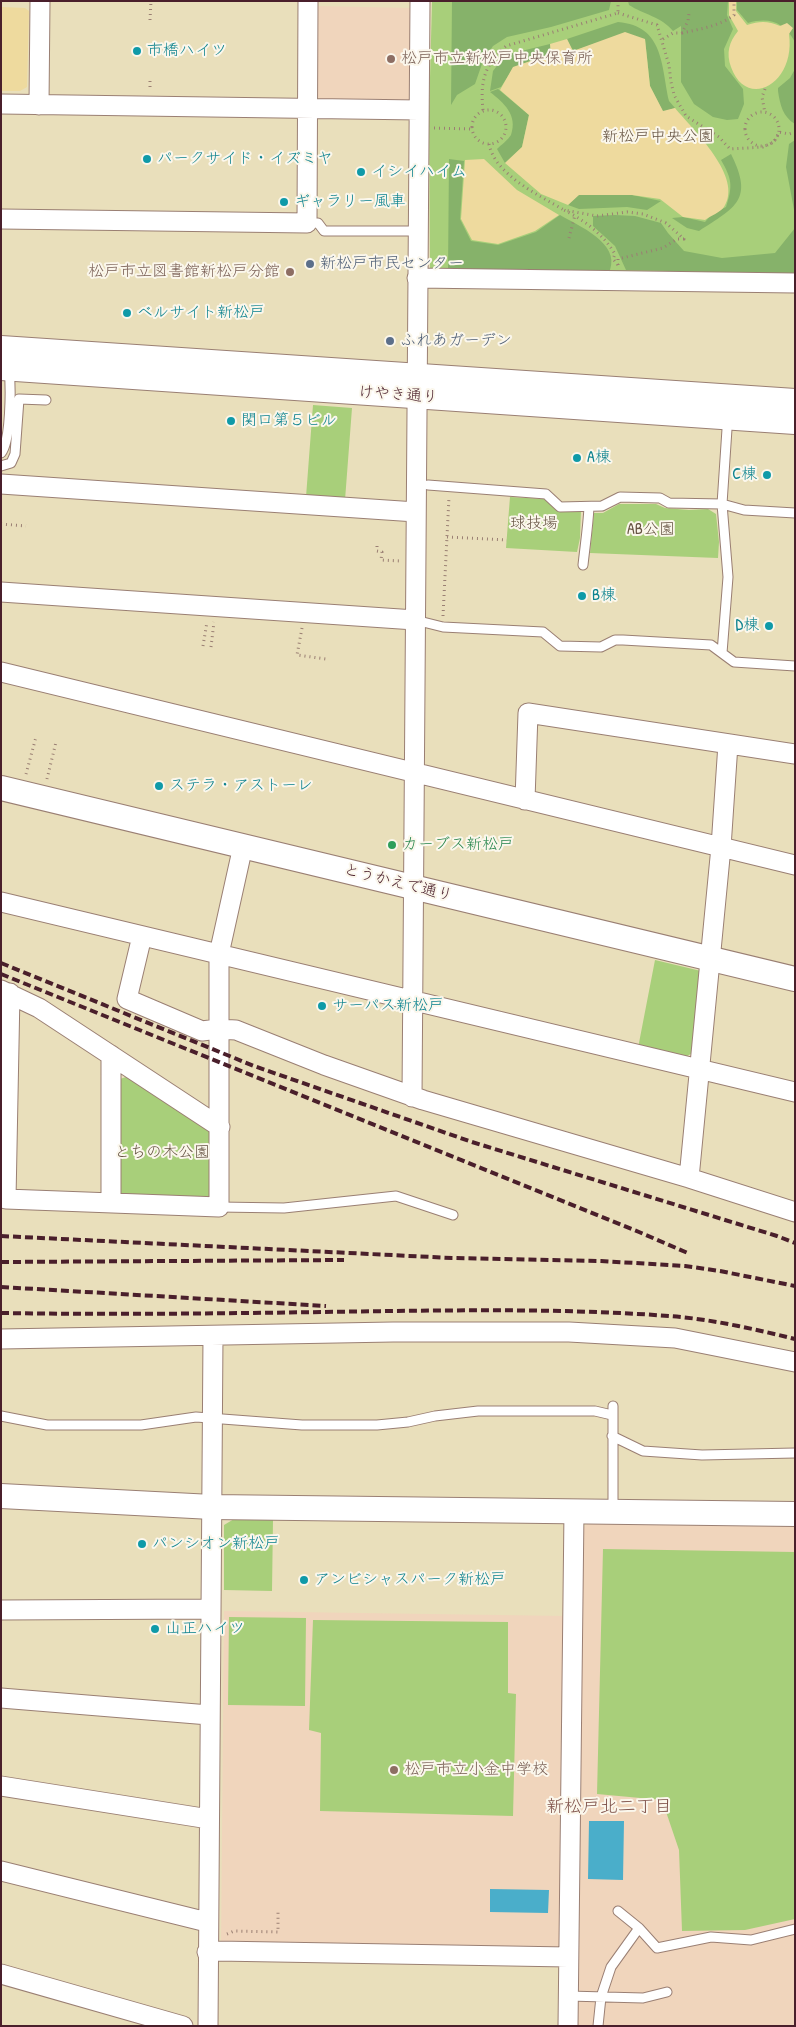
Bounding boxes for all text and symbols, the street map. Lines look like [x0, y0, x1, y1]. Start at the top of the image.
place label: 市橋ハイツ [147, 41, 227, 61]
marker: 市橋ハイツ [131, 45, 143, 57]
place label: 松戸市立新松戸中央保育所 [401, 49, 593, 69]
marker: 松戸市立新松戸中央保育所 [385, 53, 397, 65]
park label: 新松戸中央公園 [602, 127, 714, 147]
place label: パークサイド・イズミヤ [157, 149, 333, 169]
marker: パークサイド・イズミヤ [141, 153, 153, 165]
place label: イシイハイム [371, 162, 467, 182]
marker: イシイハイム [355, 166, 367, 178]
place label: ギャラリー風車 [294, 192, 406, 212]
marker: ギャラリー風車 [278, 196, 290, 208]
place label: 新松戸市民センター [320, 254, 464, 274]
marker: 新松戸市民センター [304, 258, 316, 270]
place label: 松戸市立図書館新松戸分館 [88, 262, 280, 282]
marker: 松戸市立図書館新松戸分館 [284, 266, 296, 278]
place label: ベルサイト新松戸 [137, 303, 265, 323]
marker: ベルサイト新松戸 [121, 307, 133, 319]
place label: ふれあガーデン [400, 331, 512, 351]
marker: ふれあガーデン [384, 335, 396, 347]
street label: けやき通り [357, 383, 439, 407]
place label: 関口第５ビル [241, 411, 337, 431]
marker: 関口第５ビル [225, 415, 237, 427]
place label: A棟 [587, 448, 611, 468]
marker: A棟 [571, 452, 583, 464]
place label: C棟 [732, 465, 757, 485]
marker: C棟 [761, 469, 773, 481]
park label: 球技場 [510, 514, 558, 534]
park label: AB公園 [627, 520, 675, 540]
place label: B棟 [592, 586, 616, 606]
marker: B棟 [576, 590, 588, 602]
place label: D棟 [735, 616, 759, 636]
marker: D棟 [763, 620, 775, 632]
place label: ステラ・アストーレ [169, 776, 313, 796]
marker: ステラ・アストーレ [153, 780, 165, 792]
place label: カーブス新松戸 [402, 835, 514, 855]
marker: カーブス新松戸 [386, 839, 398, 851]
street label: とうかえで通り [341, 860, 455, 906]
place label: サーパス新松戸 [332, 996, 444, 1016]
marker: サーパス新松戸 [316, 1000, 328, 1012]
park label: とちの木公園 [114, 1143, 210, 1163]
place label: パンシオン新松戸 [152, 1534, 280, 1554]
marker: パンシオン新松戸 [136, 1538, 148, 1550]
place label: アンビシャスパーク新松戸 [314, 1570, 506, 1590]
marker: アンビシャスパーク新松戸 [298, 1574, 310, 1586]
place label: 山正ハイツ [165, 1619, 245, 1639]
marker: 山正ハイツ [149, 1623, 161, 1635]
place label: 松戸市立小金中学校 [404, 1760, 548, 1780]
marker: 松戸市立小金中学校 [388, 1764, 400, 1776]
district label: 新松戸北二丁目 [546, 1796, 672, 1818]

